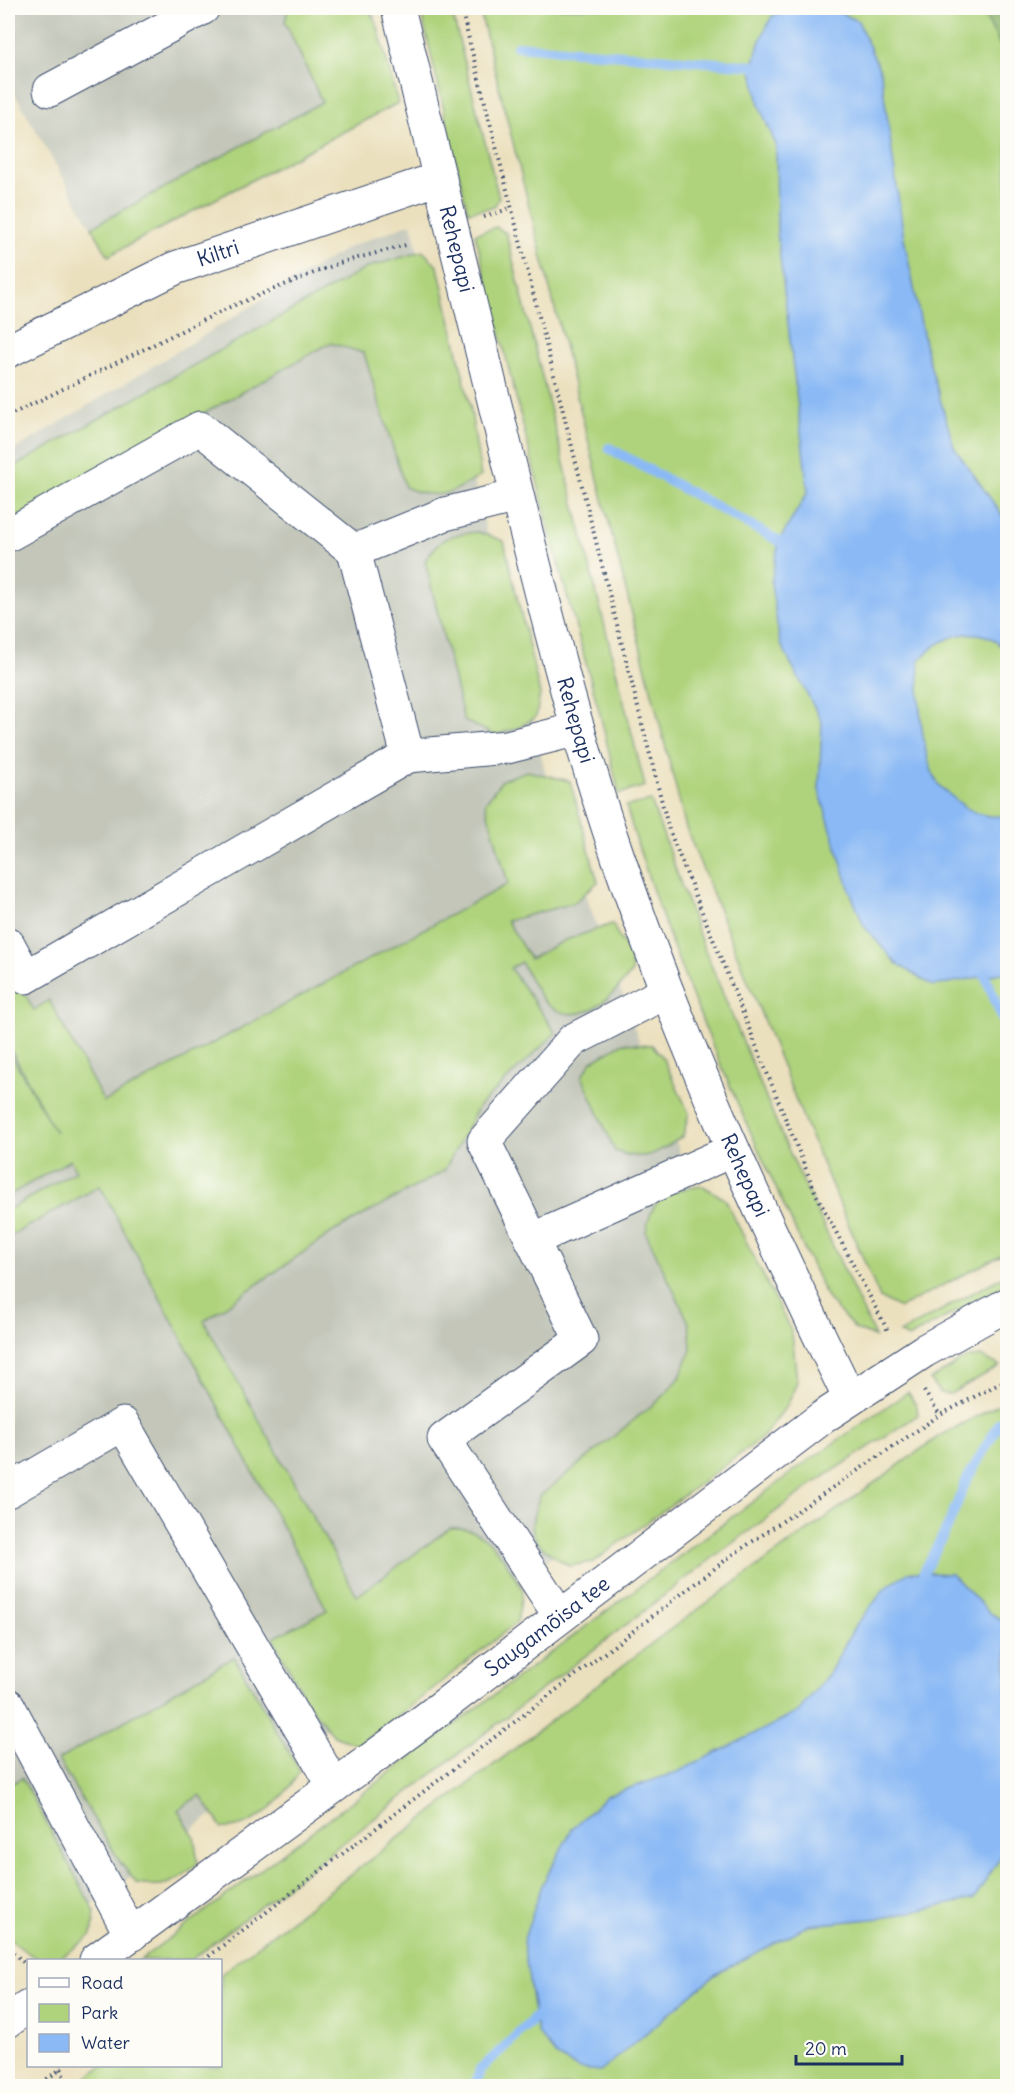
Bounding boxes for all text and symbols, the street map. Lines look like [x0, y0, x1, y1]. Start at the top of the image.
street label: Rehepapi [434, 203, 481, 295]
street label: Kiltri [193, 233, 243, 273]
street label: Rehepapi [551, 674, 601, 766]
street label: Rehepapi [715, 1129, 776, 1221]
street label: Saugamõisa tee [479, 1570, 615, 1683]
legend [27, 1959, 222, 2067]
text: Road [81, 1971, 124, 1994]
text: Park [81, 2001, 118, 2024]
scale bar [796, 2028, 902, 2066]
text: Water [81, 2031, 131, 2054]
text: 20 m [805, 2037, 847, 2060]

